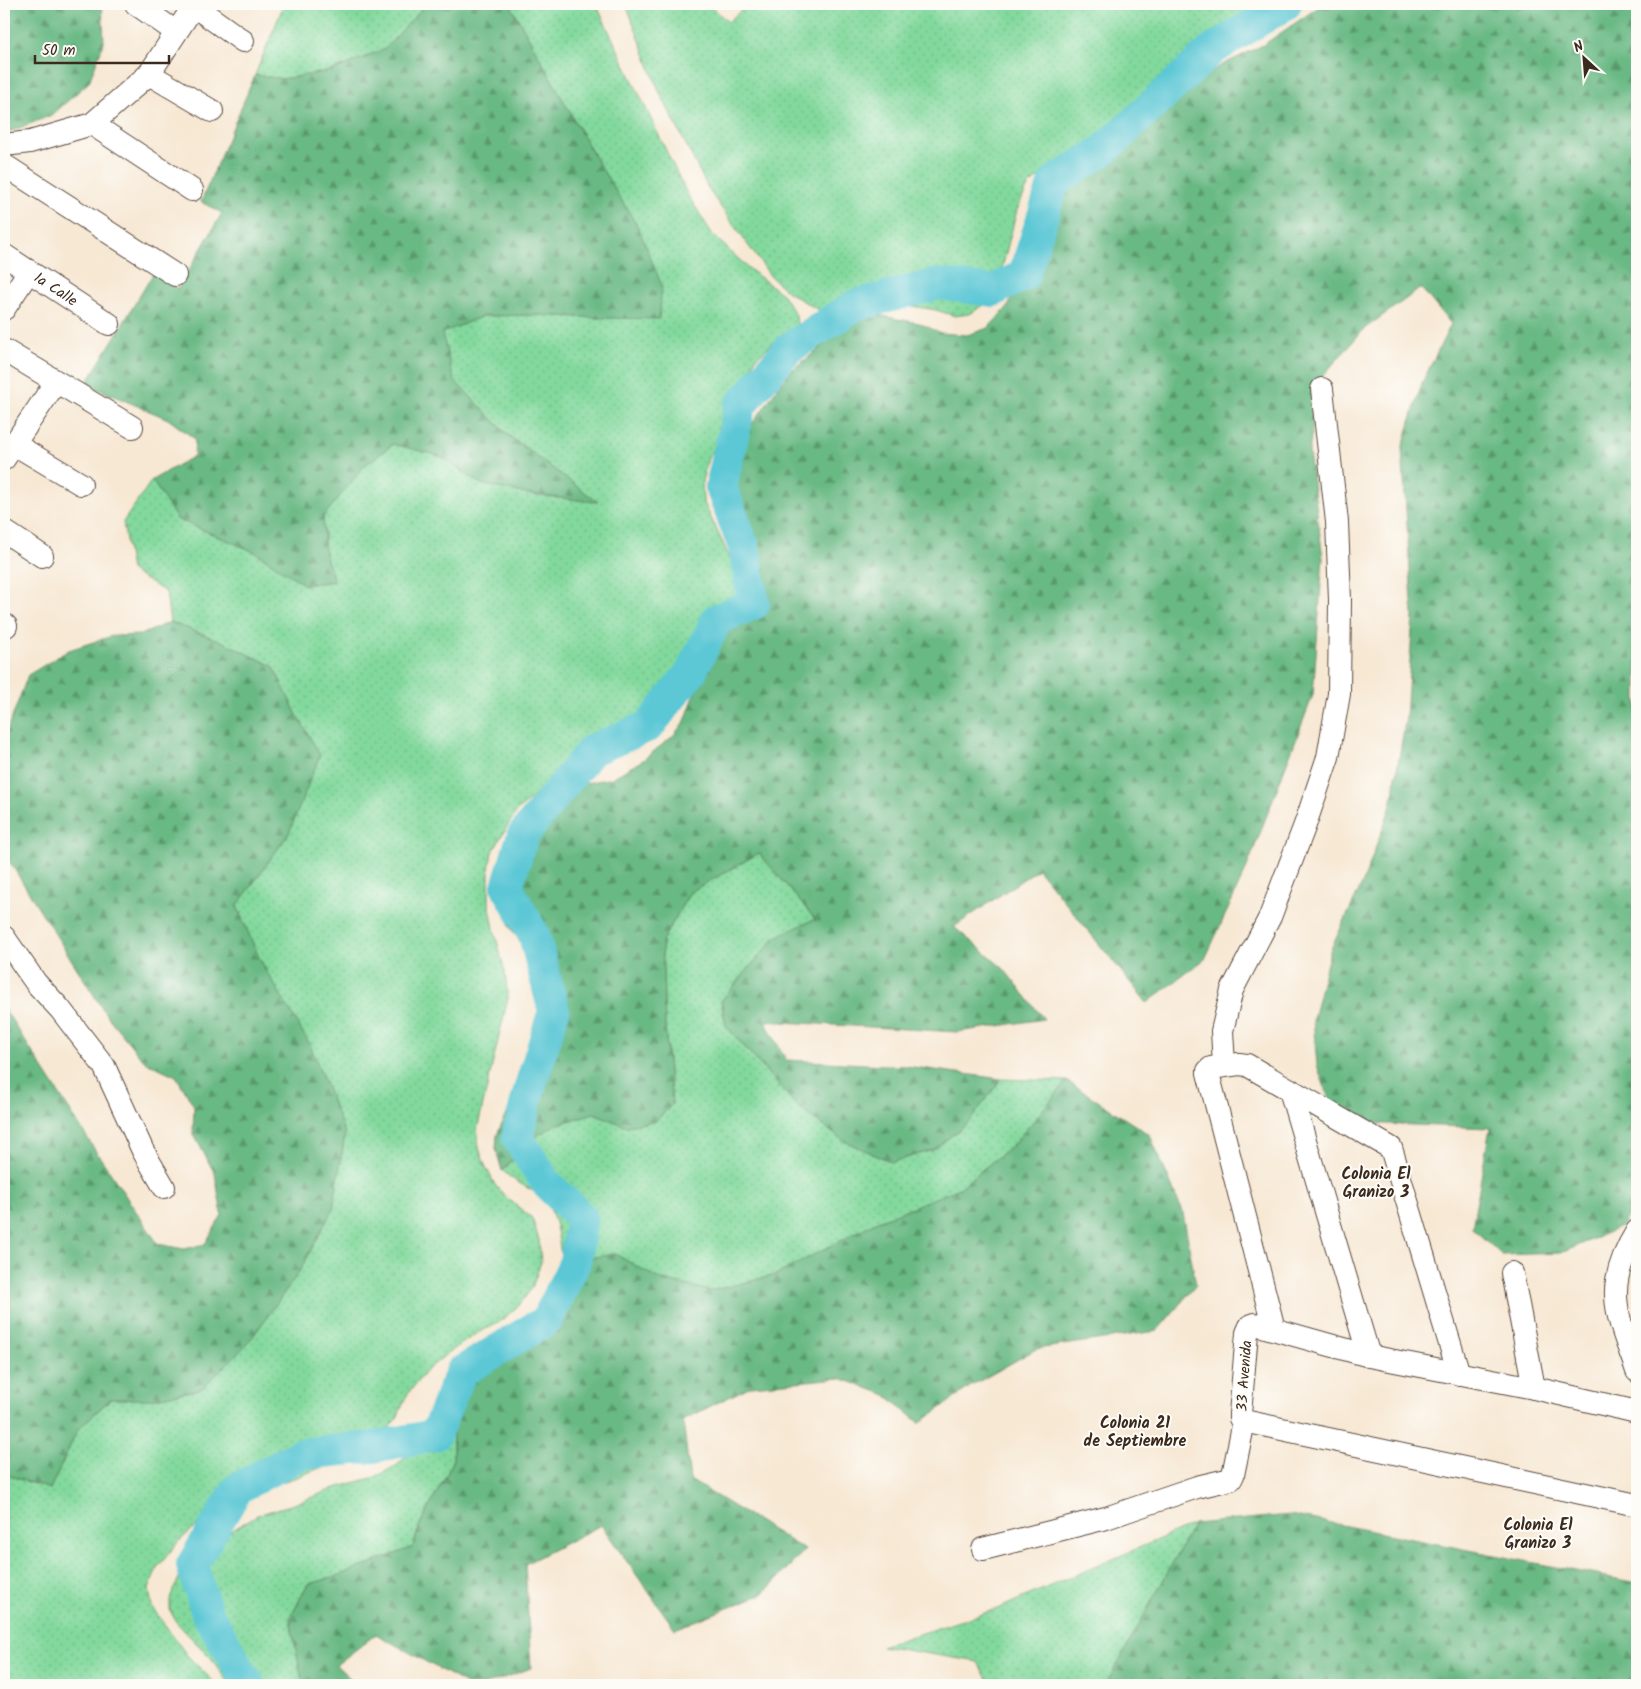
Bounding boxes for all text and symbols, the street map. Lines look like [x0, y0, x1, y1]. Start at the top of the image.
scale bar [35, 32, 169, 64]
north arrow [1558, 32, 1608, 82]
text: N [1570, 35, 1588, 59]
text: 50 m [42, 39, 76, 63]
street label: 1a Calle [29, 267, 82, 313]
district label: Colonia El Granizo 3 [1341, 1162, 1411, 1205]
street label: 33 Avenida [1231, 1340, 1259, 1413]
district label: Colonia 21 de Septiembre [1084, 1411, 1187, 1454]
district label: Colonia El Granizo 3 [1503, 1513, 1573, 1556]

